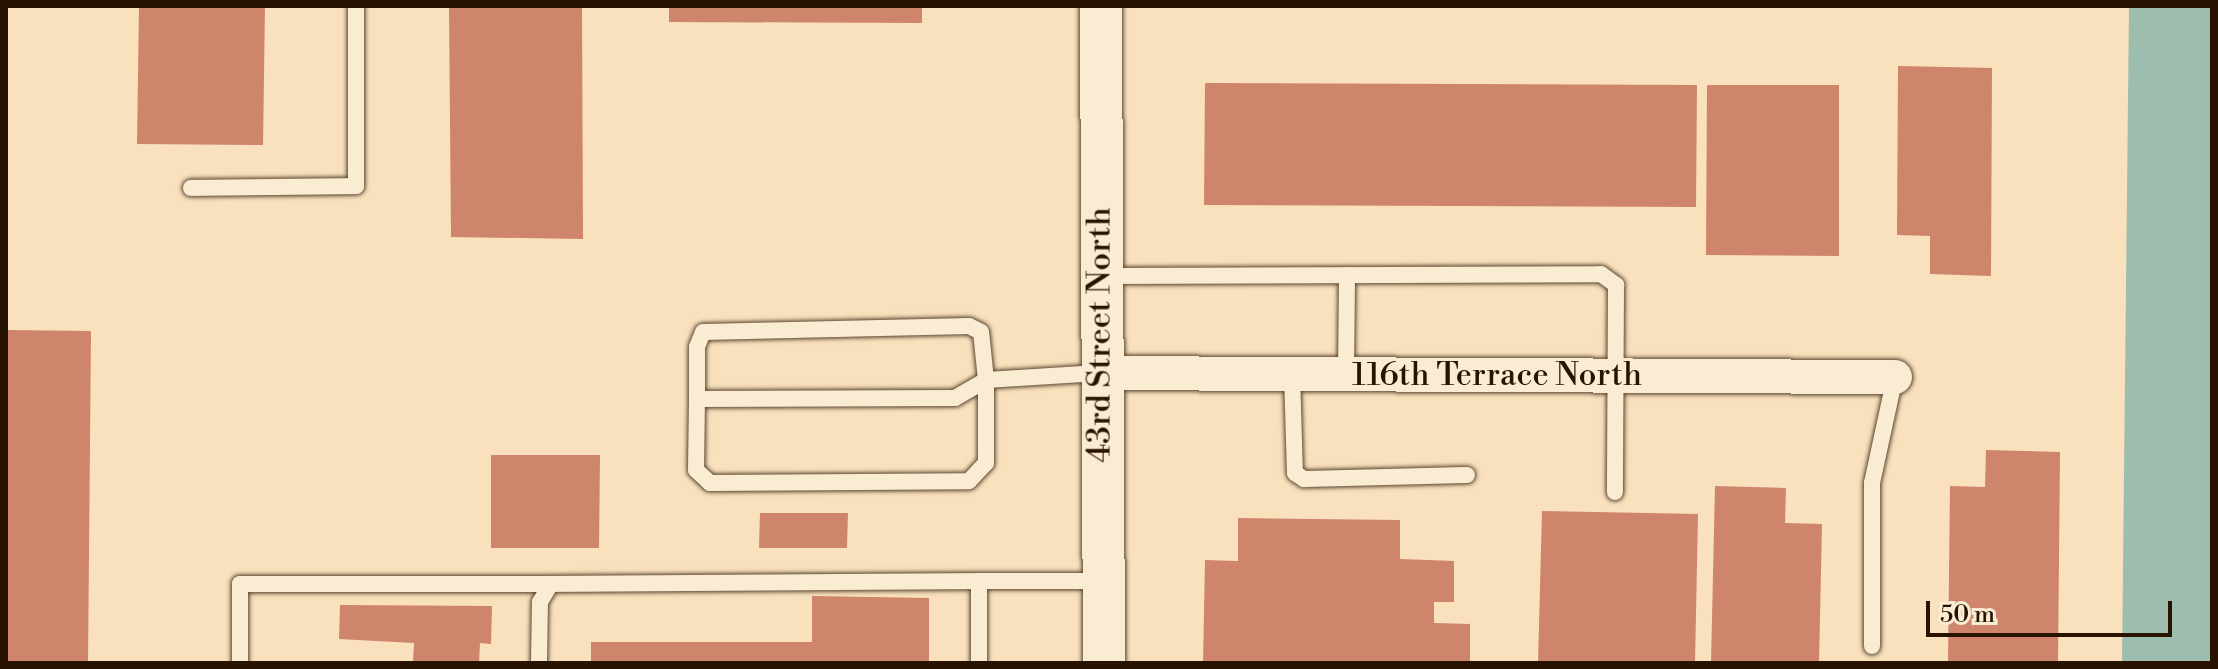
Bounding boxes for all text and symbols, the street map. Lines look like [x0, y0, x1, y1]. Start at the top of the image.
street label: 43rd Street North [1081, 207, 1119, 463]
street label: 116th Terrace North [1352, 356, 1642, 394]
scale bar [1930, 585, 2176, 635]
text: 50 m [1940, 600, 1995, 630]

